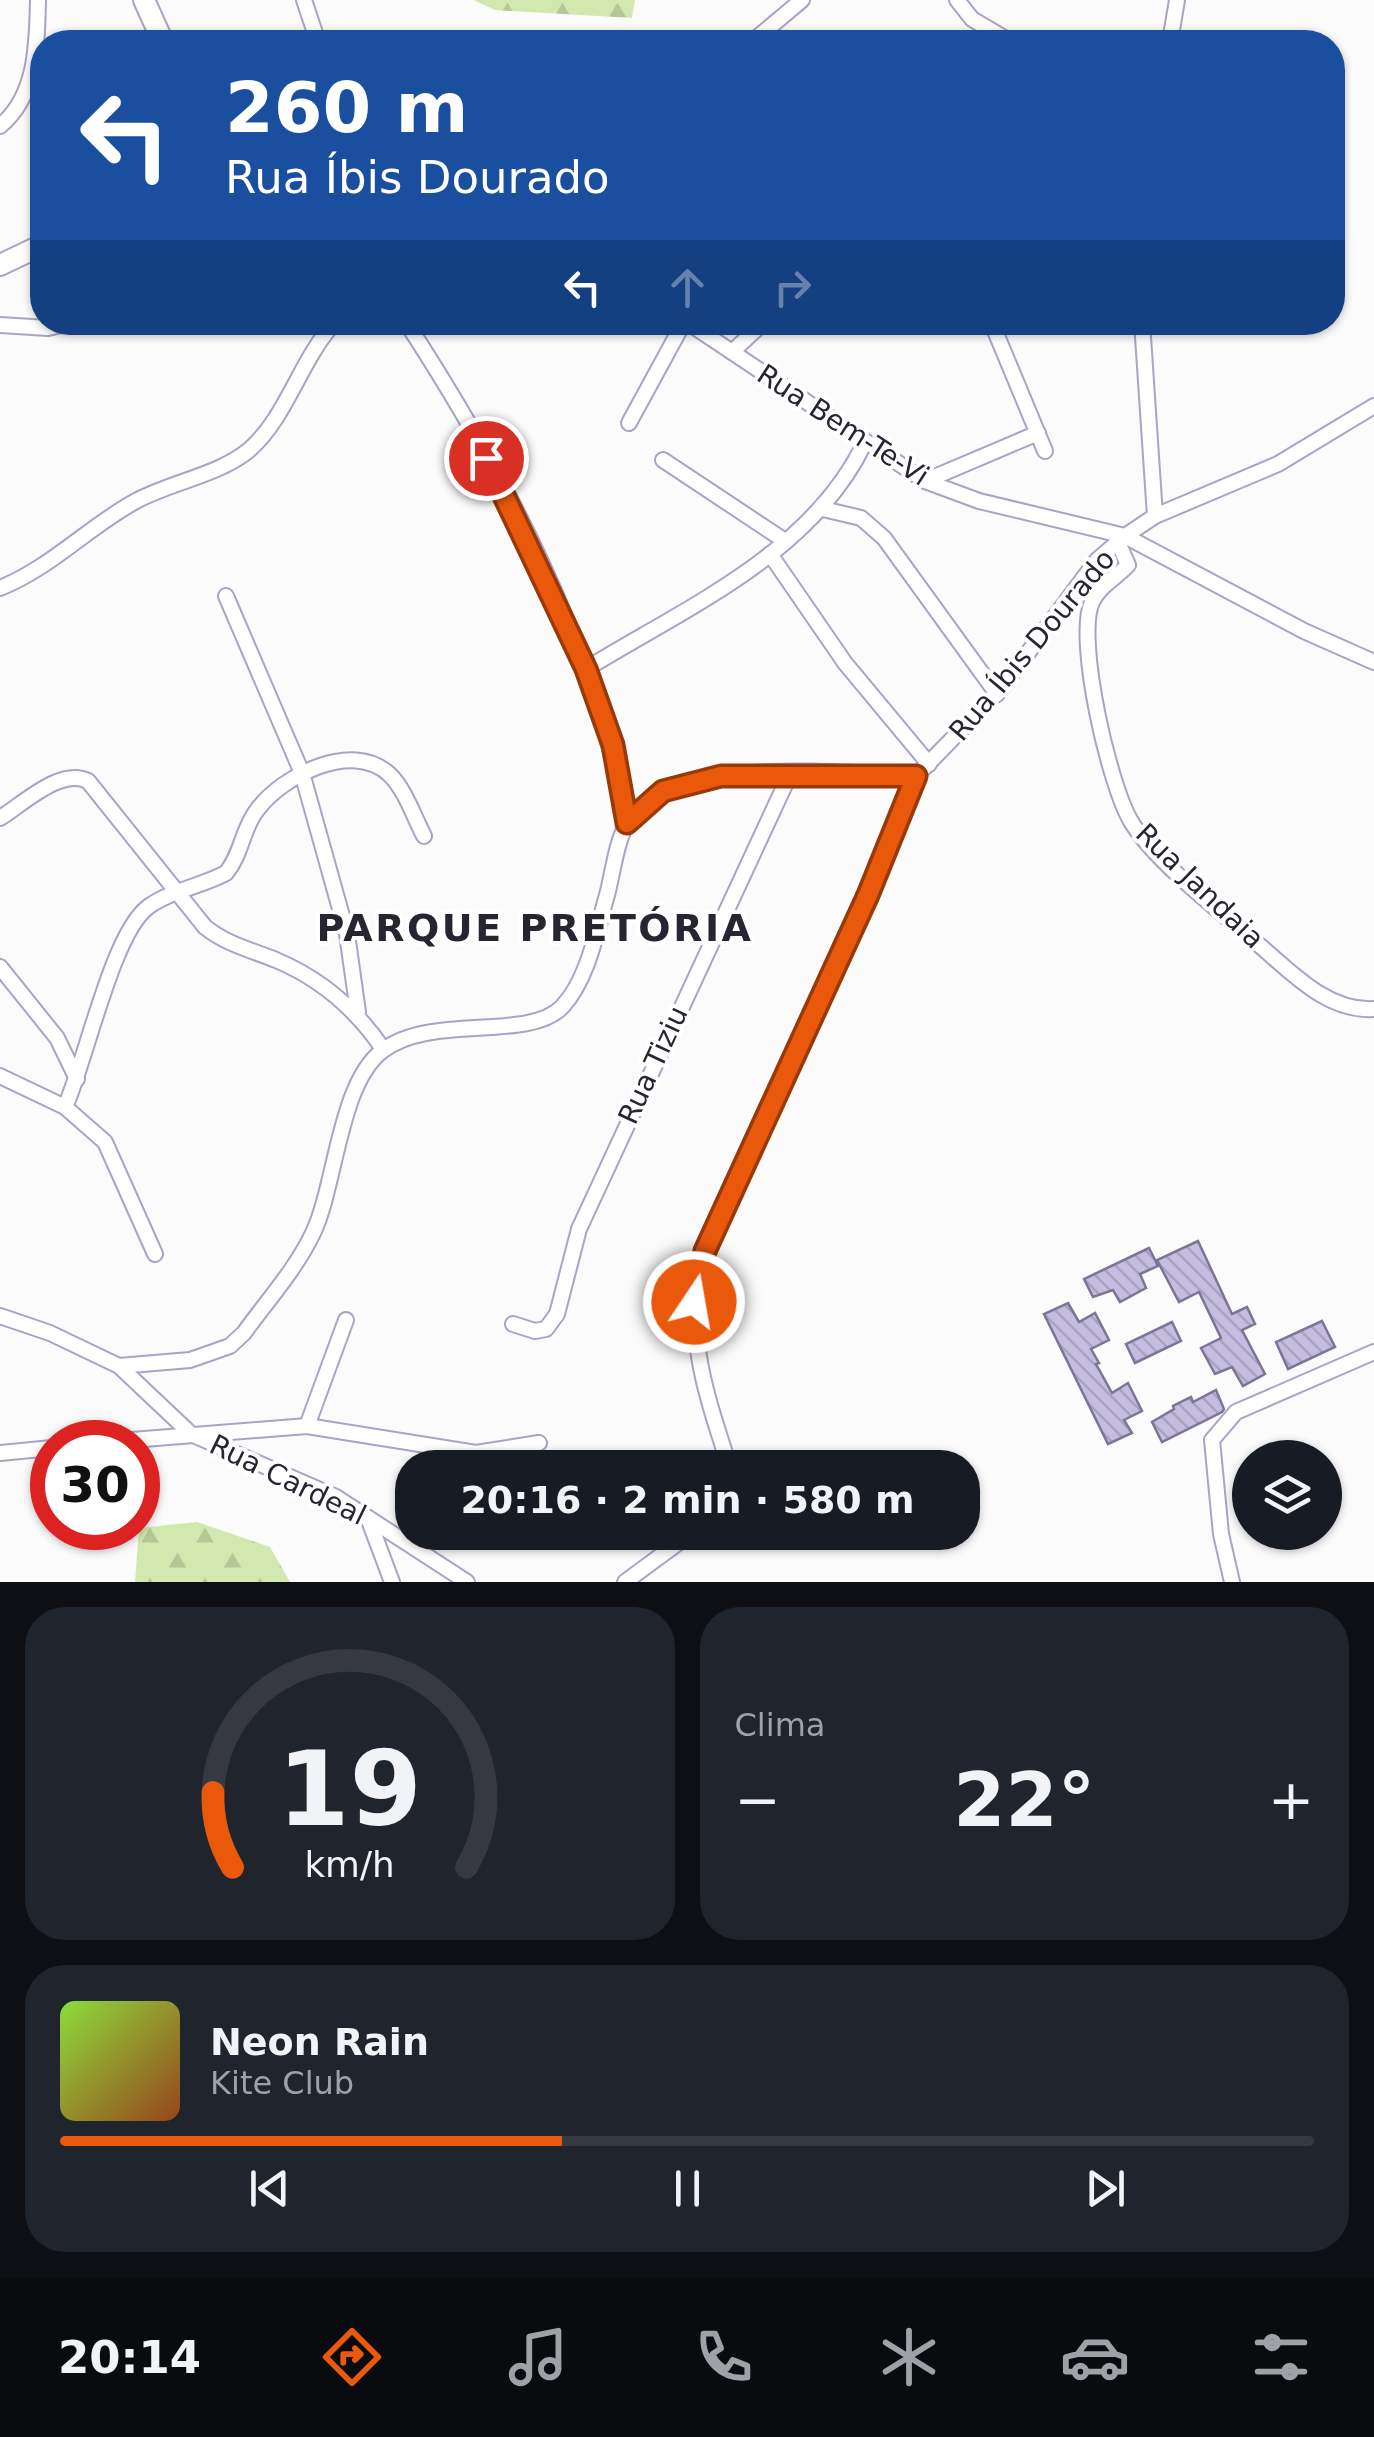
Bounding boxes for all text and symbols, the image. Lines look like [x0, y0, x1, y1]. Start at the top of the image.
text: 260 m [225, 67, 468, 149]
icon: left [60, 70, 190, 200]
text: Rua Íbis Dourado [225, 151, 610, 204]
icon: left [555, 260, 610, 315]
icon: ahead [660, 260, 715, 315]
icon: right [765, 260, 820, 315]
street label: Rua Bem-Te-Vi [751, 357, 935, 493]
pin [444, 416, 529, 501]
icon: arrive [459, 431, 514, 486]
street label: Rua Íbis Dourado [942, 542, 1122, 747]
street label: Rua Jandaia [1129, 817, 1271, 955]
district label: PARQUE PRETÓRIA [317, 906, 753, 950]
street label: Rua Tiziu [611, 1001, 695, 1129]
position arrow [642, 1250, 746, 1354]
speed limit sign: 30 [30, 1420, 160, 1550]
street label: Rua Cardeal [205, 1428, 371, 1532]
map controls [1232, 1440, 1342, 1550]
button: layers [1232, 1440, 1342, 1550]
text: 20:16 · 2 min · 580 m [460, 1478, 915, 1522]
text: Clima [735, 1706, 825, 1744]
text: 19 [277, 1728, 422, 1850]
text: 22° [953, 1756, 1095, 1844]
text: − [735, 1768, 781, 1832]
text: + [1268, 1768, 1314, 1832]
text: km/h [305, 1844, 395, 1885]
text: Neon Rain [210, 2020, 429, 2064]
text: Kite Club [210, 2064, 354, 2102]
icon: previous [242, 2161, 297, 2216]
icon: pause [660, 2161, 715, 2216]
icon: next [1078, 2161, 1133, 2216]
icon: directions [317, 2322, 387, 2392]
icon: music [503, 2322, 573, 2392]
icon: phone [689, 2322, 759, 2392]
icon: climate [874, 2322, 944, 2392]
icon: car [1060, 2322, 1130, 2392]
icon: filters [1246, 2322, 1316, 2392]
text: 20:14 [58, 2331, 201, 2384]

